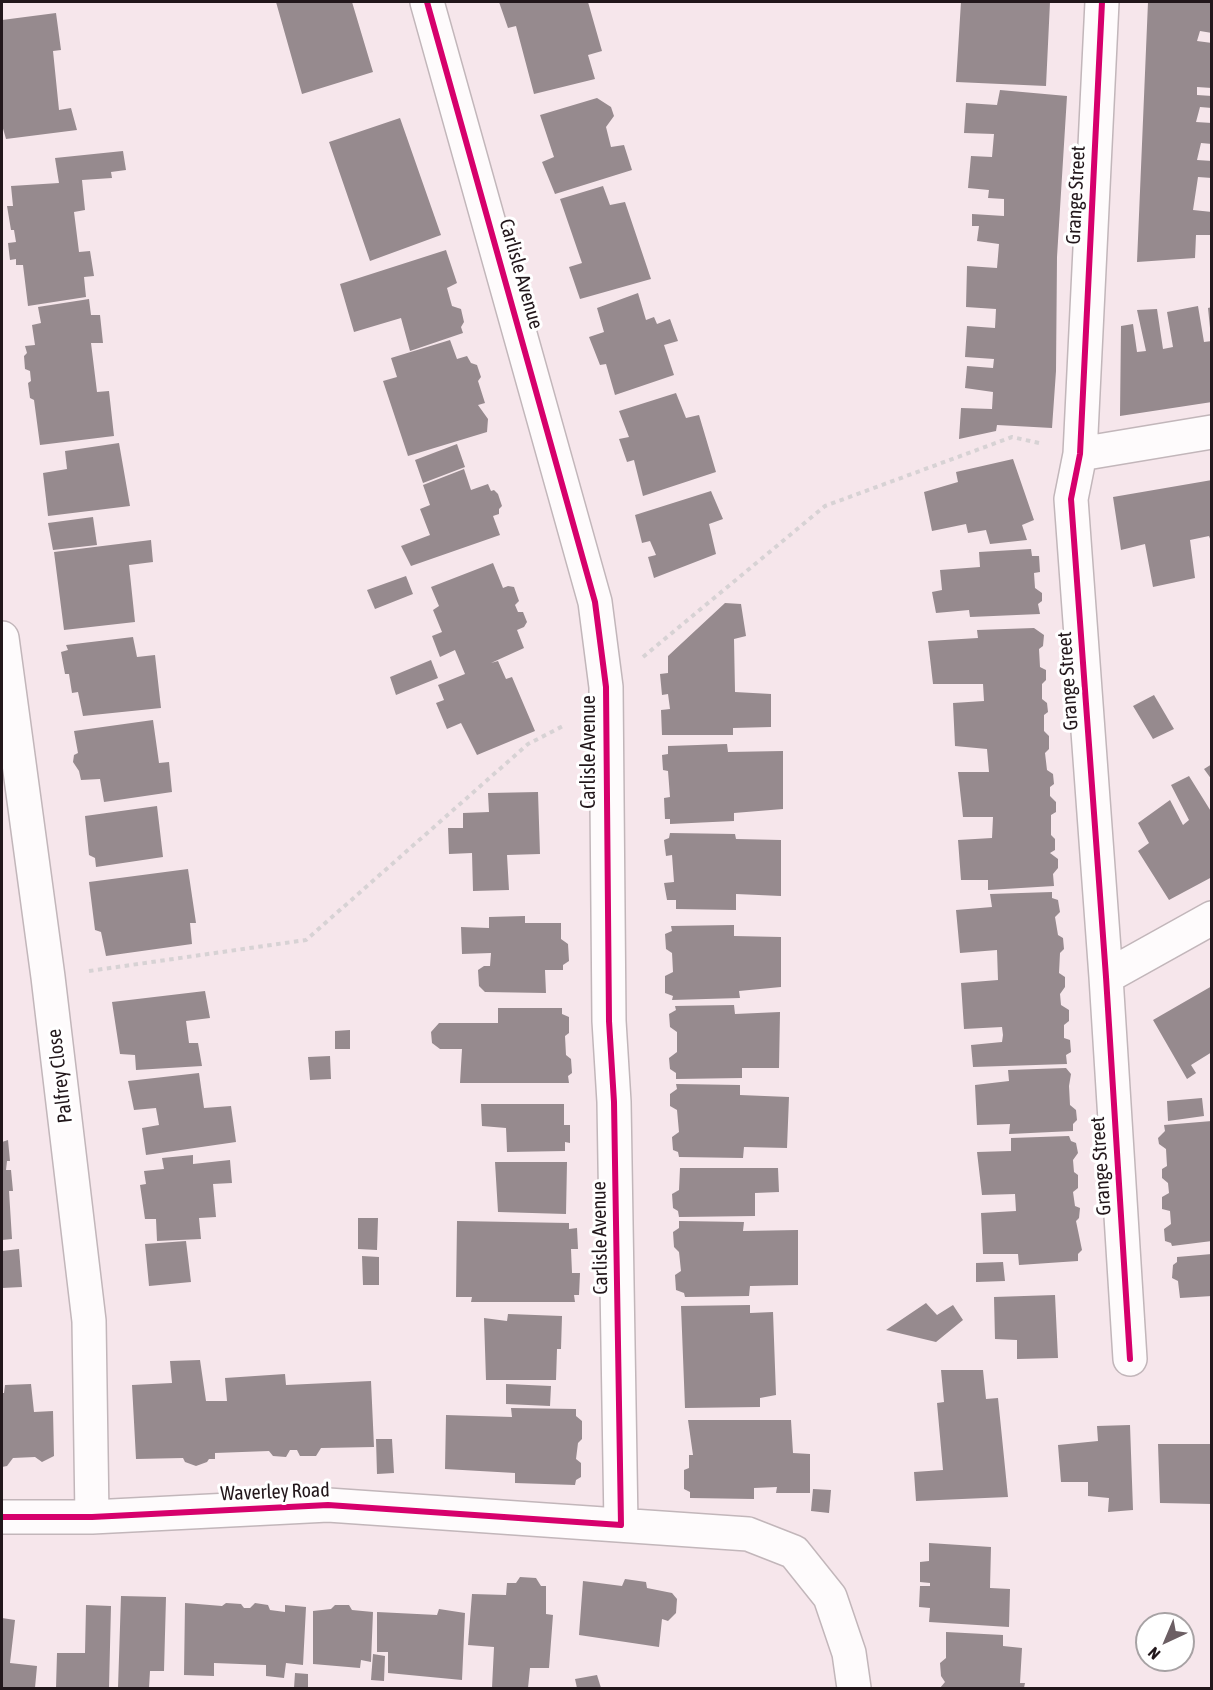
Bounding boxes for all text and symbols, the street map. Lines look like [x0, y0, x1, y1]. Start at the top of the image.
street label: Grange Street [1061, 145, 1091, 245]
street label: Carlisle Avenue [494, 216, 548, 332]
street label: Grange Street [1053, 631, 1083, 731]
street label: Carlisle Avenue [577, 695, 601, 809]
street label: Palfrey Close [42, 1027, 78, 1125]
street label: Grange Street [1086, 1116, 1116, 1216]
street label: Carlisle Avenue [587, 1181, 613, 1295]
street label: Waverley Road [220, 1478, 330, 1506]
north arrow [1135, 1612, 1195, 1672]
text: N [1144, 1644, 1164, 1663]

